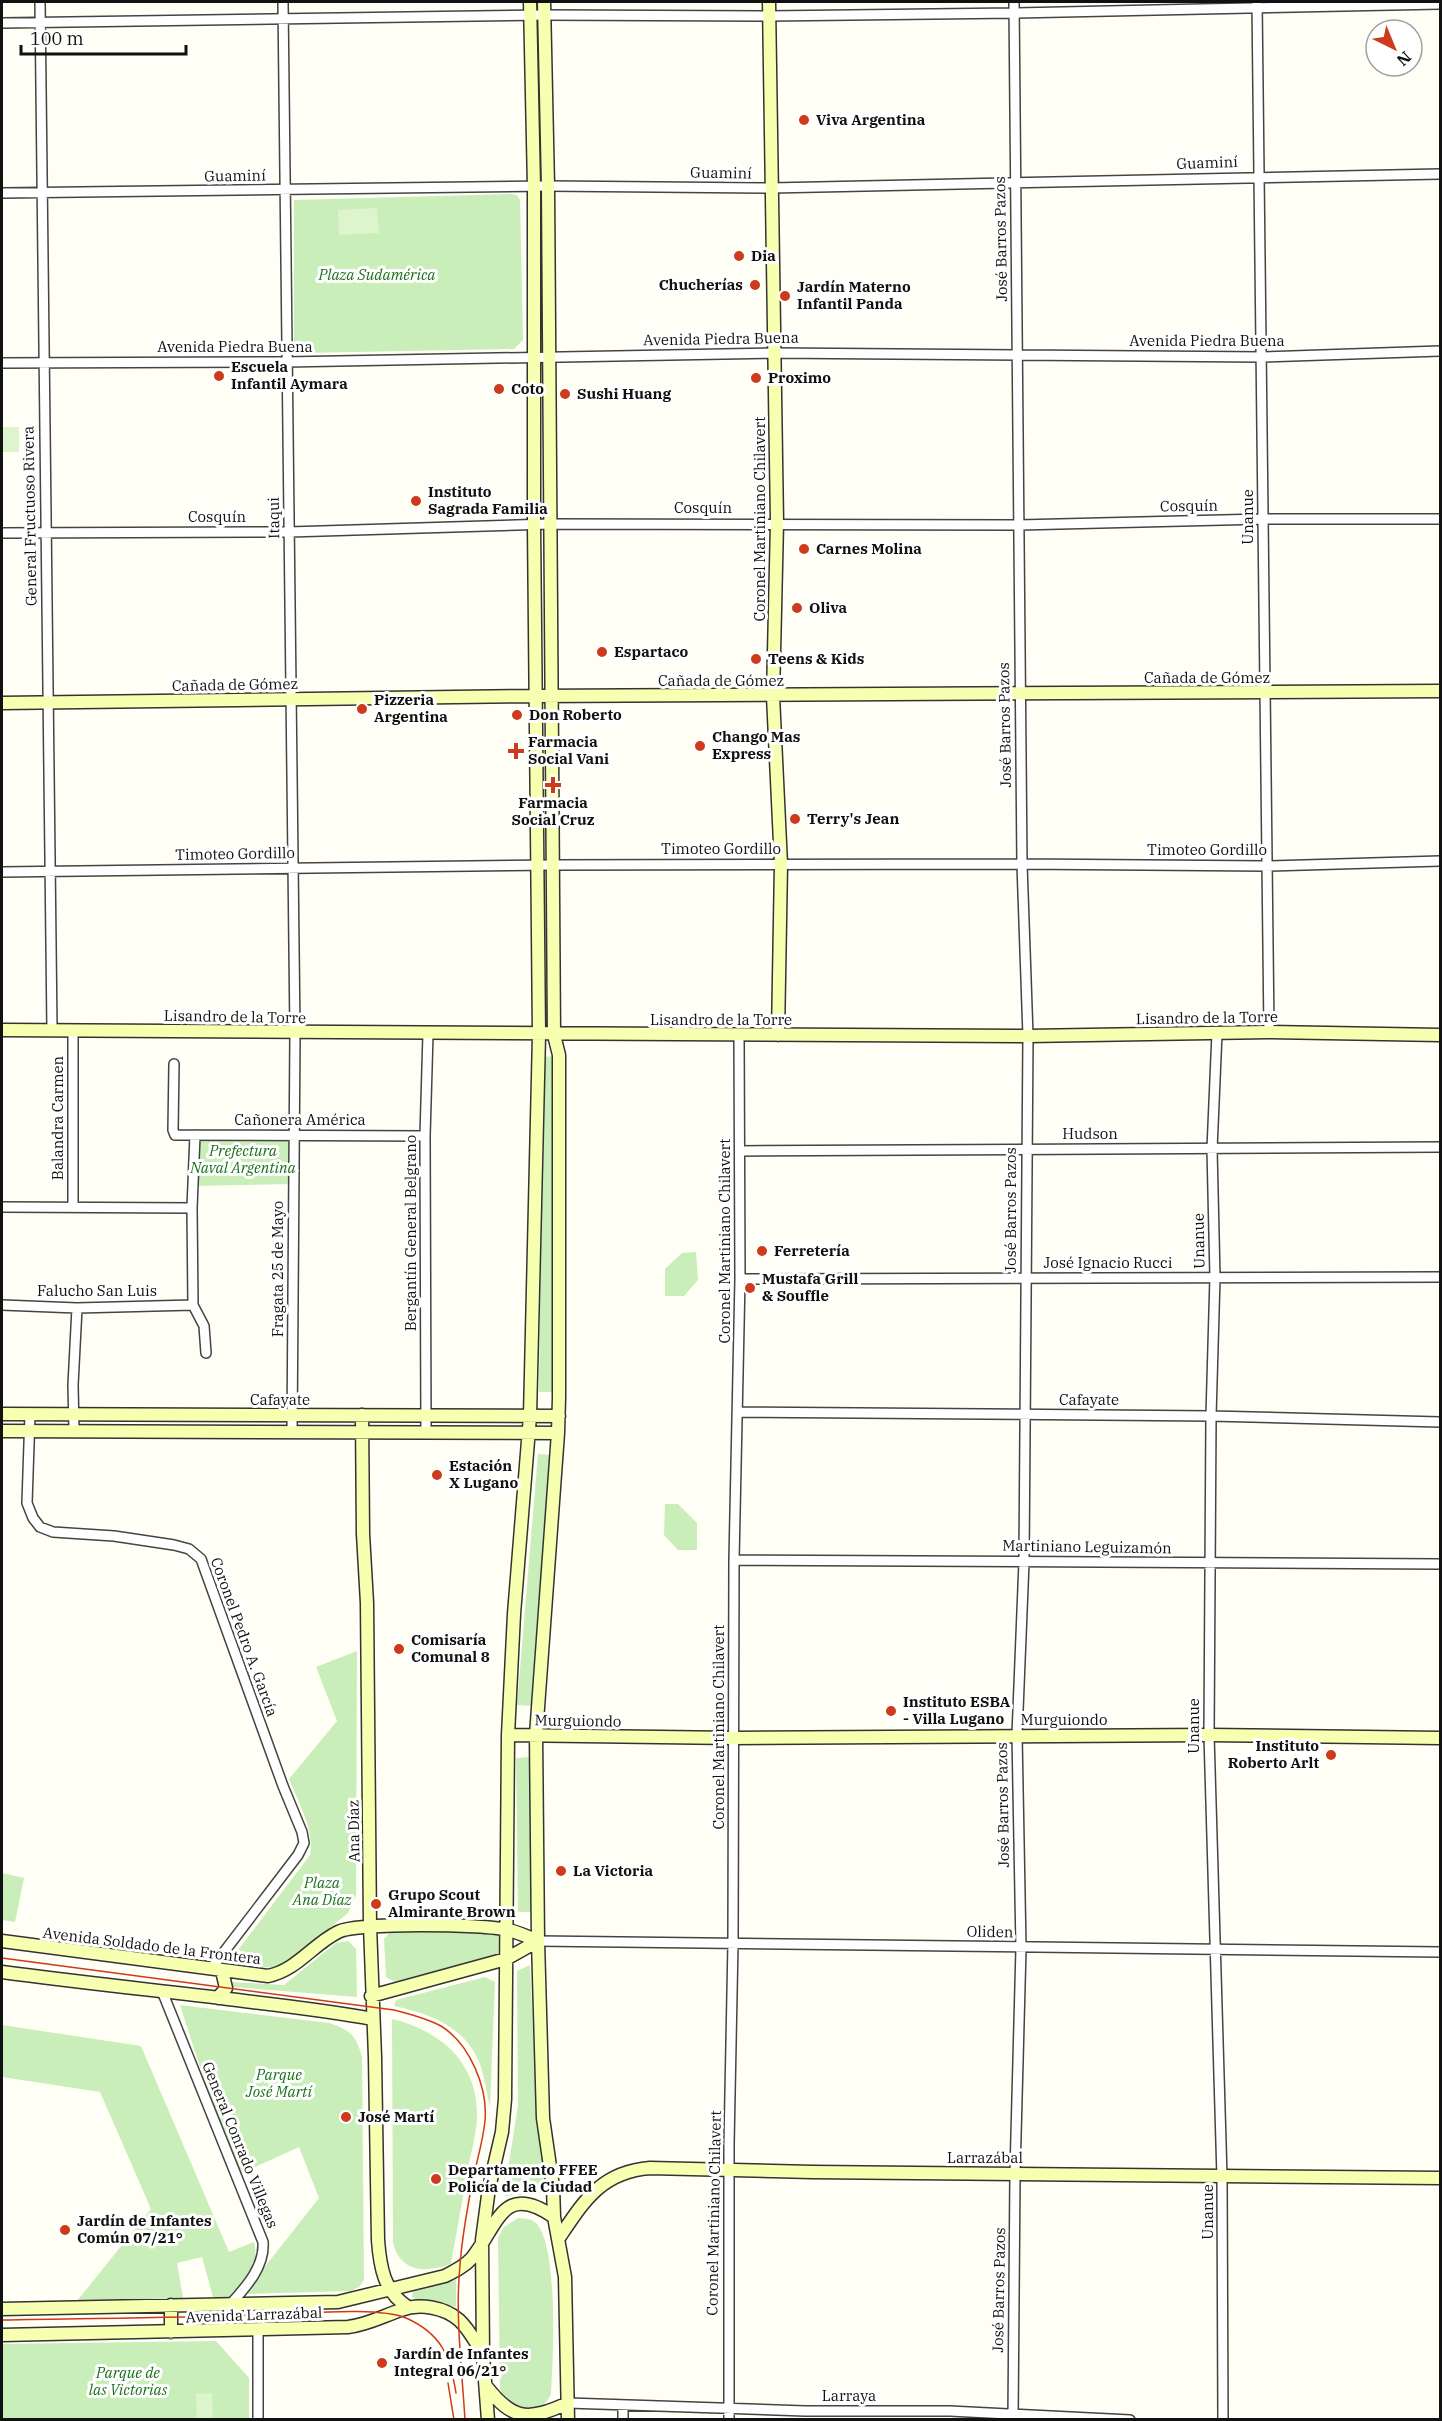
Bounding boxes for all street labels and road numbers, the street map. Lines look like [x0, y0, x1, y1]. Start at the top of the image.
street label: Guaminí [1176, 152, 1238, 173]
street label: Guaminí [690, 162, 752, 183]
street label: Guaminí [204, 165, 266, 186]
street label: José Barros Pazos [990, 176, 1011, 302]
street label: Avenida Piedra Buena [643, 328, 799, 349]
street label: Avenida Piedra Buena [1129, 331, 1285, 350]
street label: Avenida Piedra Buena [157, 337, 313, 356]
street label: Coronel Martiniano Chilavert [750, 416, 769, 622]
street label: General Fructuoso Rivera [18, 426, 41, 606]
street label: Unanue [1238, 489, 1257, 545]
street label: Cosquín [1160, 495, 1219, 516]
street label: Itaqui [264, 497, 283, 539]
street label: Cosquín [674, 498, 732, 517]
street label: Cosquín [188, 507, 246, 526]
street label: José Barros Pazos [994, 662, 1015, 788]
street label: Cañada de Gómez [1144, 668, 1270, 687]
street label: Cañada de Gómez [658, 671, 784, 690]
street label: Cañada de Gómez [172, 674, 298, 695]
street label: Timoteo Gordillo [661, 839, 781, 858]
street label: Timoteo Gordillo [1147, 840, 1267, 859]
street label: Timoteo Gordillo [175, 843, 295, 864]
street label: Lisandro de la Torre [164, 1006, 306, 1027]
street label: Lisandro de la Torre [1136, 1007, 1278, 1028]
street label: Lisandro de la Torre [650, 1010, 792, 1029]
street label: Balandra Carmen [48, 1055, 67, 1180]
street label: Cañonera América [234, 1110, 366, 1129]
street label: Hudson [1062, 1124, 1118, 1143]
street label: Bergantín General Belgrano [401, 1135, 420, 1331]
street label: Coronel Martiniano Chilavert [715, 1138, 734, 1344]
street label: José Barros Pazos [1001, 1147, 1020, 1273]
street label: Fragata 25 de Mayo [268, 1201, 287, 1337]
street label: Unanue [1189, 1213, 1208, 1269]
street label: José Ignacio Rucci [1044, 1253, 1173, 1272]
street label: Falucho San Luis [37, 1281, 157, 1300]
street label: Cafayate [250, 1390, 310, 1409]
street label: Cafayate [1059, 1390, 1119, 1409]
street label: Martiniano Leguizamón [1002, 1536, 1172, 1557]
street label: Coronel Pedro A. García [207, 1555, 282, 1719]
street label: Coronel Martiniano Chilavert [709, 1624, 728, 1830]
street label: Unanue [1184, 1698, 1203, 1754]
street label: Murguiondo [534, 1710, 622, 1731]
street label: Murguiondo [1021, 1710, 1107, 1729]
street label: José Barros Pazos [992, 1742, 1013, 1868]
street label: Ana Díaz [343, 1800, 364, 1863]
street label: Oliden [966, 1922, 1014, 1941]
street label: Avenida Soldado de la Frontera [42, 1923, 262, 1968]
street label: General Conrado Villegas [198, 2059, 283, 2231]
street label: Coronel Martiniano Chilavert [702, 2110, 725, 2316]
street label: Larrazábal [947, 2148, 1023, 2167]
street label: Unanue [1198, 2184, 1217, 2240]
street label: José Barros Pazos [988, 2227, 1009, 2353]
street label: Avenida Larrazábal [185, 2303, 323, 2326]
street label: Larraya [822, 2386, 876, 2405]

